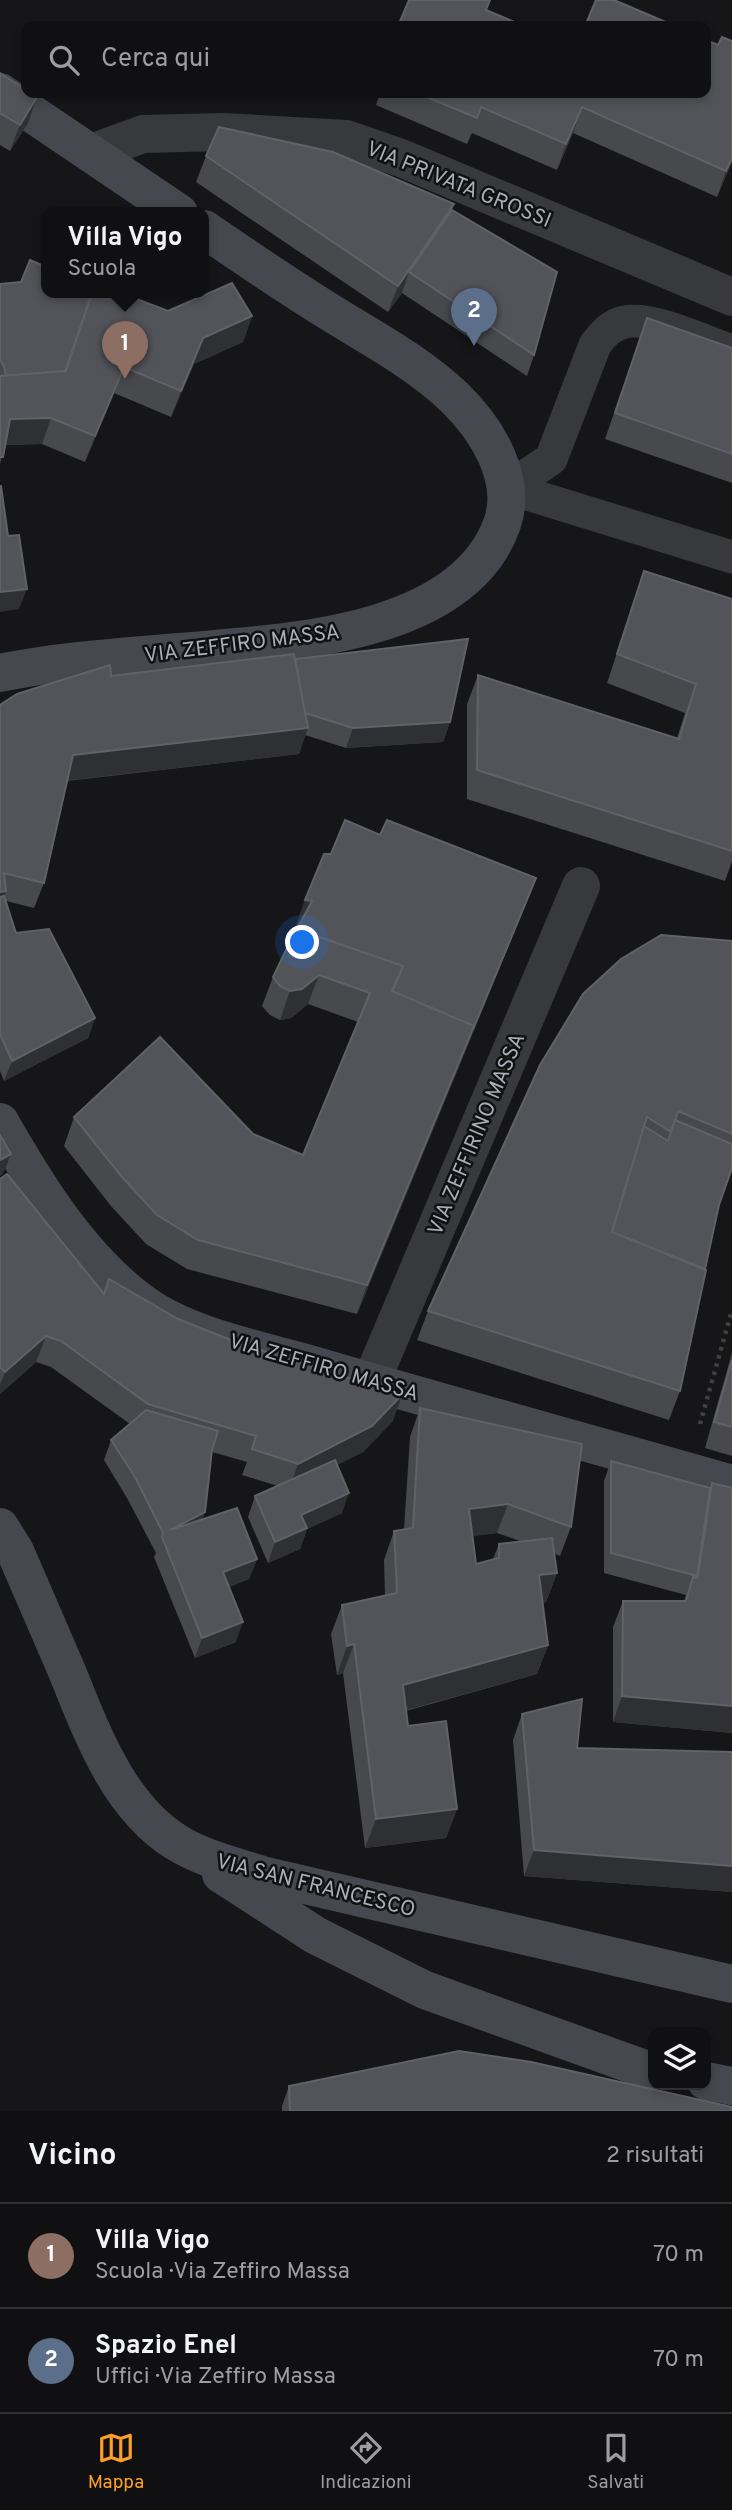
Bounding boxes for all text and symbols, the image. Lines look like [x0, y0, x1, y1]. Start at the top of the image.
search box [21, 21, 711, 98]
icon: search [45, 41, 83, 79]
text: Cerca qui [101, 43, 210, 76]
street label: VIA PRIVATA GROSSI [362, 136, 555, 235]
popup [41, 207, 209, 298]
text: Villa Vigo [68, 222, 182, 255]
text: Scuola [68, 255, 136, 284]
pin: 2 [451, 288, 497, 346]
pin: 1 [102, 321, 148, 379]
street label: VIA ZEFFIRO MASSA [143, 619, 341, 670]
your location [285, 925, 319, 959]
street label: VIA ZEFFIRINO MASSA [423, 1029, 532, 1240]
street label: VIA ZEFFIRO MASSA [225, 1328, 422, 1408]
street label: VIA SAN FRANCESCO [213, 1849, 418, 1924]
map controls [648, 2027, 711, 2090]
button: layers [648, 2027, 711, 2090]
text: Vicino [28, 2138, 117, 2175]
text: 2 risultati [606, 2142, 704, 2171]
text: Villa Vigo [95, 2225, 210, 2258]
text: 1 [46, 2241, 56, 2270]
text: 70 m [653, 2241, 704, 2270]
text: Scuola · Via Zeffiro Massa [95, 2258, 350, 2287]
text: Spazio Enel [95, 2330, 237, 2363]
text: 2 [44, 2346, 58, 2375]
text: 70 m [653, 2346, 704, 2375]
text: Uffici · Via Zeffiro Massa [95, 2363, 336, 2392]
tab: Mappa [88, 2429, 144, 2495]
tab: Indicazioni [320, 2429, 412, 2495]
tab: Salvati [587, 2429, 644, 2495]

